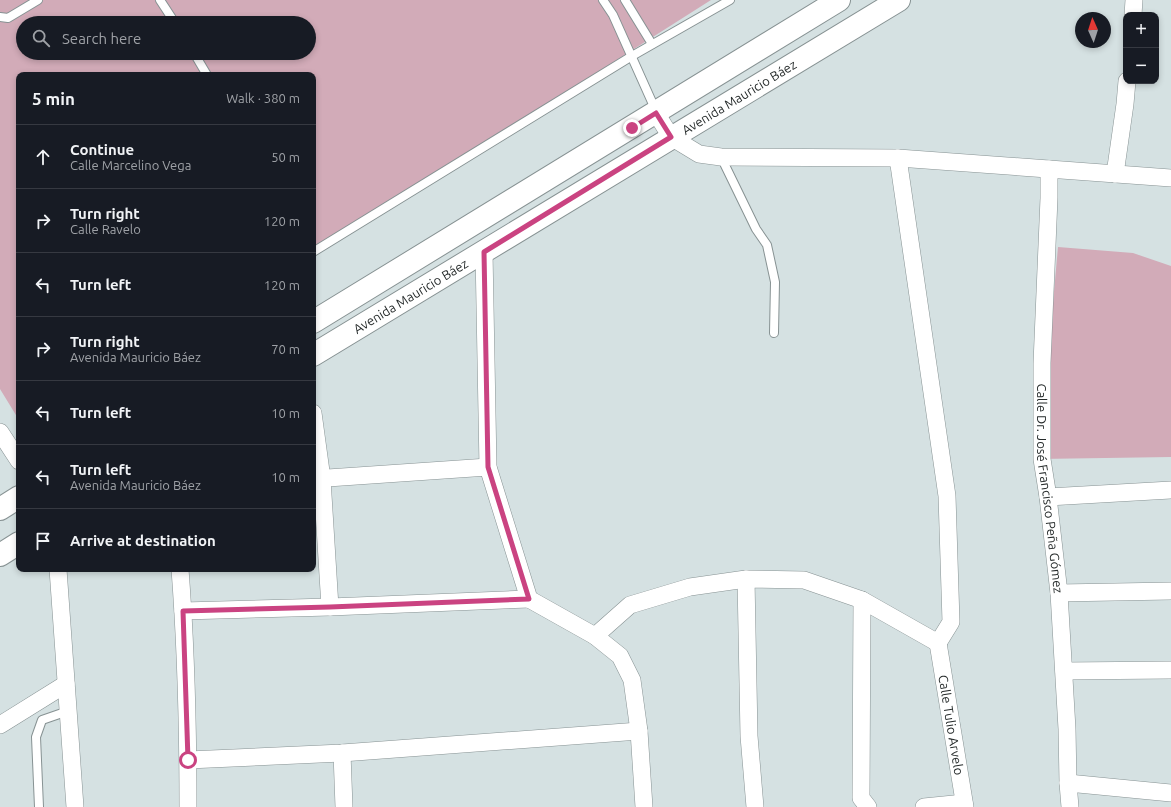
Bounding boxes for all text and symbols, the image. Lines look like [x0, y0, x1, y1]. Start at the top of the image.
north arrow [1075, 12, 1111, 48]
map controls [1123, 12, 1159, 84]
button: + [1123, 12, 1159, 48]
search box [16, 16, 316, 60]
icon: search [30, 27, 52, 49]
text: Search here [62, 30, 141, 47]
button: − [1123, 48, 1159, 84]
street label: Avenida Mauricio Báez [679, 57, 799, 137]
text: 5 min [32, 89, 75, 108]
text: Walk · 380 m [226, 91, 300, 105]
route end [623, 119, 641, 137]
text: Continue [70, 141, 134, 158]
icon: ahead [32, 146, 54, 168]
text: 50 m [271, 150, 300, 164]
text: Calle Marcelino Vega [70, 158, 191, 172]
text: Turn right [70, 205, 140, 222]
icon: right [32, 210, 54, 232]
text: 120 m [264, 214, 300, 228]
text: Calle Ravelo [70, 222, 141, 236]
street label: Avenida Mauricio Báez [351, 256, 470, 336]
icon: left [32, 274, 54, 296]
text: Turn left [70, 276, 131, 293]
text: 120 m [264, 278, 300, 292]
text: Turn right [70, 333, 140, 350]
icon: right [32, 338, 54, 360]
text: 70 m [271, 342, 300, 356]
text: Avenida Mauricio Báez [70, 350, 201, 364]
street label: Calle Dr. José Francisco Peña Gómez [1035, 383, 1066, 594]
icon: left [32, 402, 54, 424]
text: Turn left [70, 404, 131, 421]
text: 10 m [271, 406, 300, 420]
text: Turn left [70, 461, 131, 478]
icon: left [32, 466, 54, 488]
text: 10 m [271, 470, 300, 484]
text: Avenida Mauricio Báez [70, 478, 201, 492]
icon: arrive [32, 530, 54, 552]
text: Arrive at destination [70, 532, 216, 549]
street label: Calle Tulio Arvelo [936, 674, 967, 776]
route start [179, 751, 197, 769]

